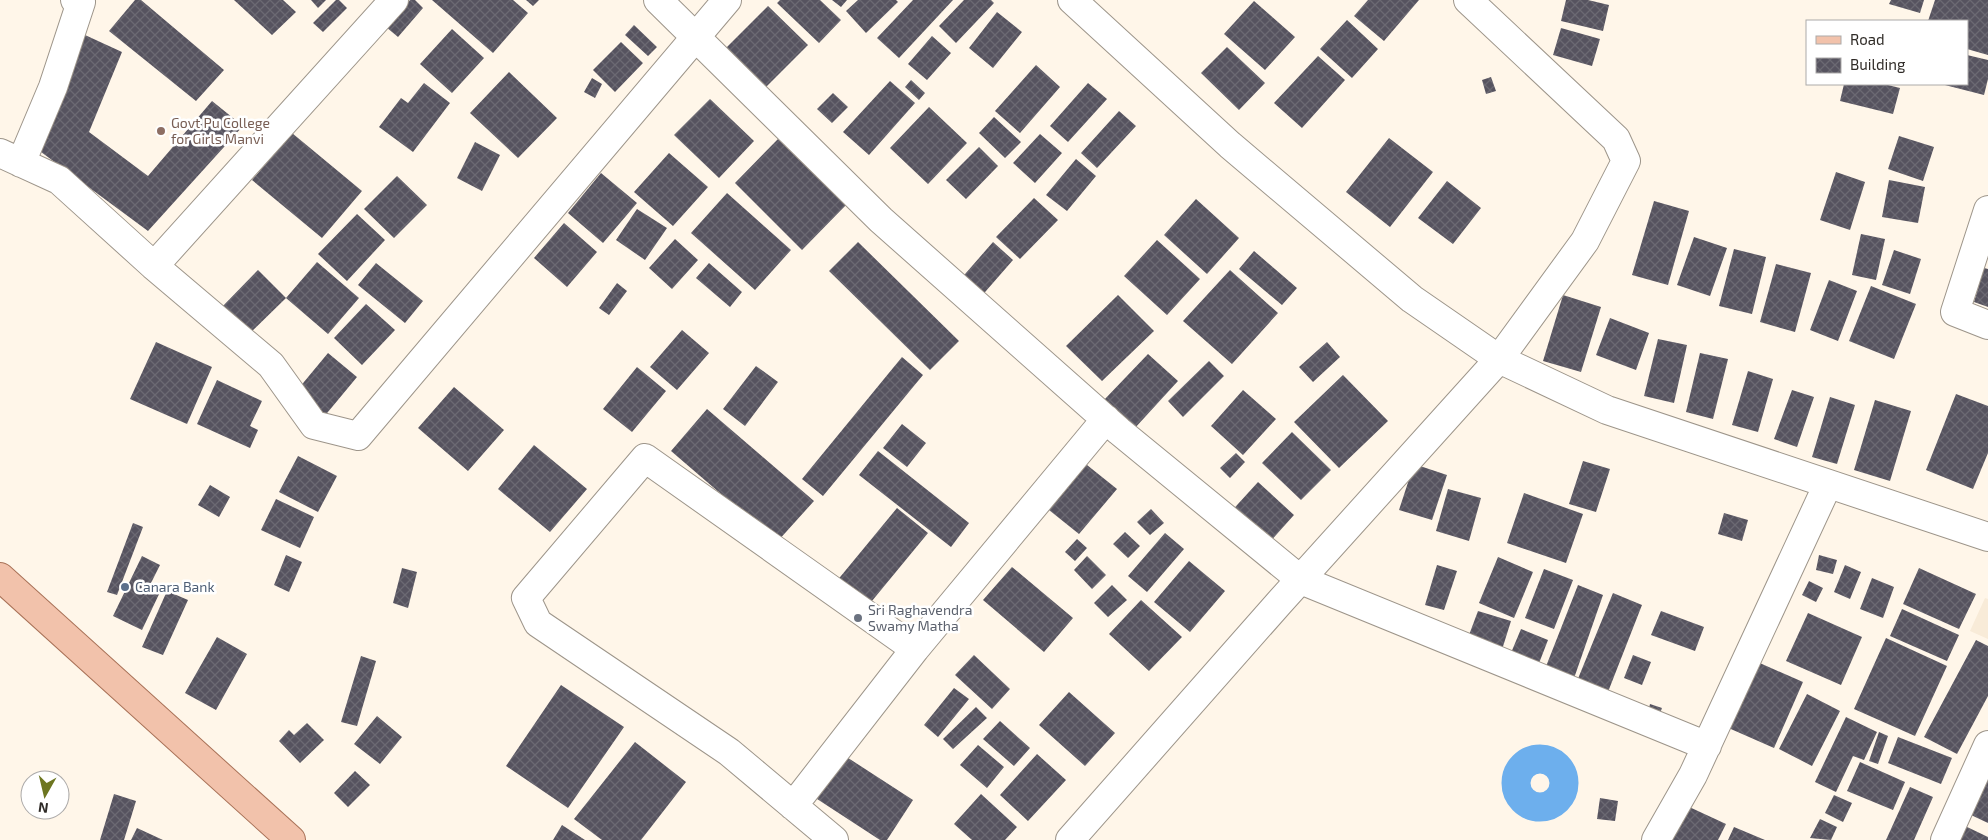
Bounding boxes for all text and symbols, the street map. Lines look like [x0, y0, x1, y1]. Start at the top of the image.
legend [1806, 20, 1968, 85]
text: Road [1850, 30, 1885, 48]
text: Building [1850, 55, 1906, 73]
place label: Govt Pu College for Girls Manvi [171, 114, 270, 147]
marker: Govt Pu College for Girls Manvi [155, 125, 167, 137]
place label: Canara Bank [135, 578, 215, 595]
marker: Canara Bank [119, 581, 131, 593]
place label: Sri Raghavendra Swamy Matha [868, 601, 972, 634]
marker: Sri Raghavendra Swamy Matha [852, 612, 864, 624]
north arrow [20, 770, 70, 820]
text: N [37, 799, 49, 817]

